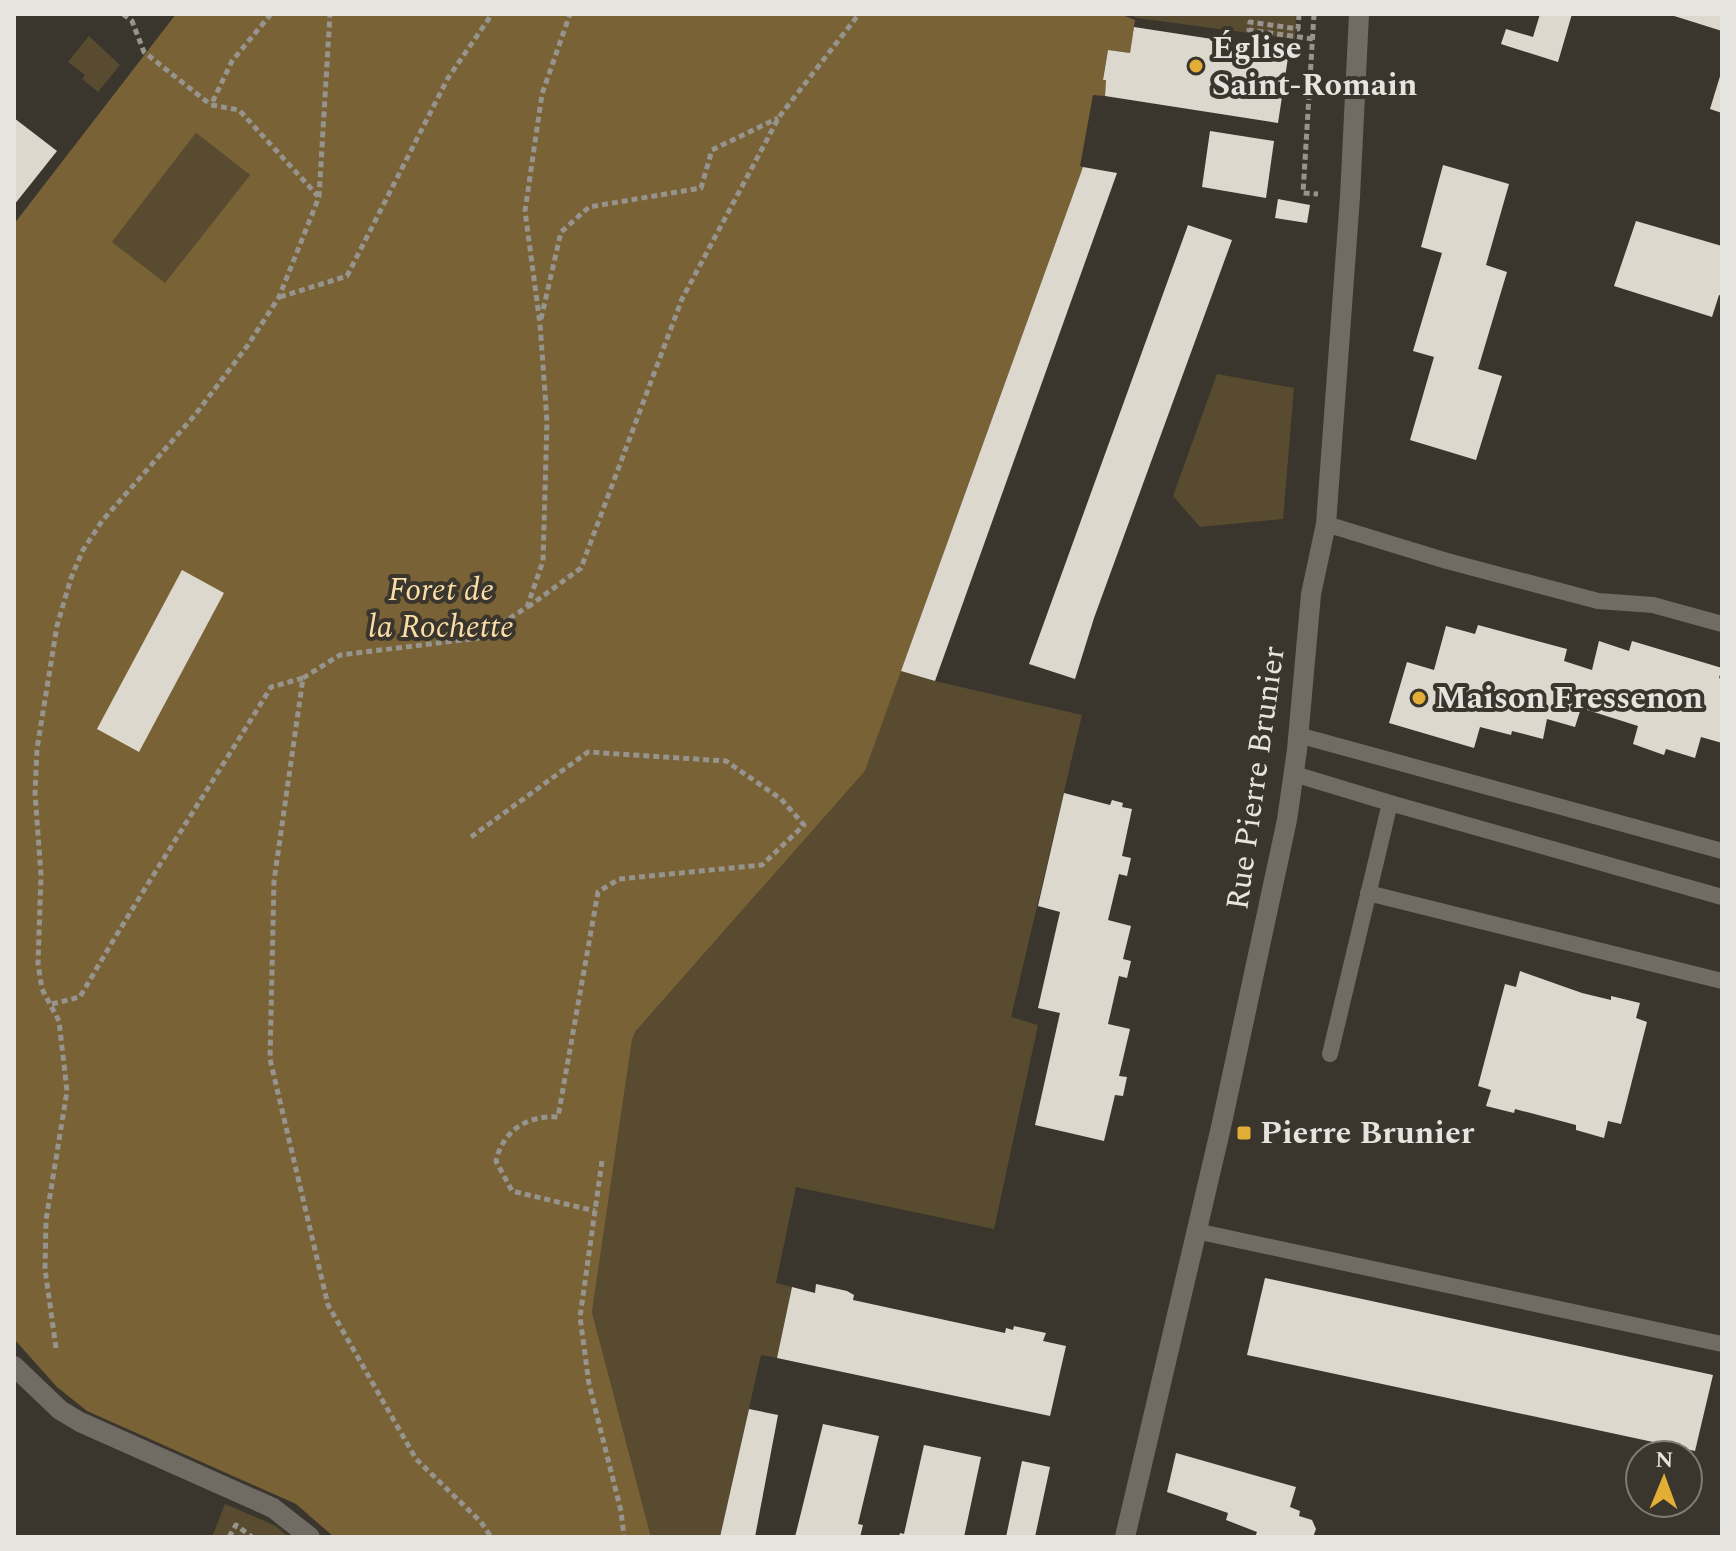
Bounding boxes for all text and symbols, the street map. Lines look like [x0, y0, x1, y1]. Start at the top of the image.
place label: Église Saint-Romain [1212, 24, 1418, 110]
marker: Église Saint-Romain [1187, 57, 1205, 75]
park label: Foret de la Rochette [368, 566, 514, 652]
street label: Rue Pierre Brunier [1213, 643, 1299, 913]
place label: Maison Fressenon [1435, 674, 1703, 723]
marker: Maison Fressenon [1410, 689, 1428, 707]
place label: Pierre Brunier [1260, 1109, 1475, 1158]
marker: Pierre Brunier [1235, 1124, 1253, 1142]
north arrow [1624, 1439, 1704, 1519]
text: N [1655, 1444, 1674, 1477]

